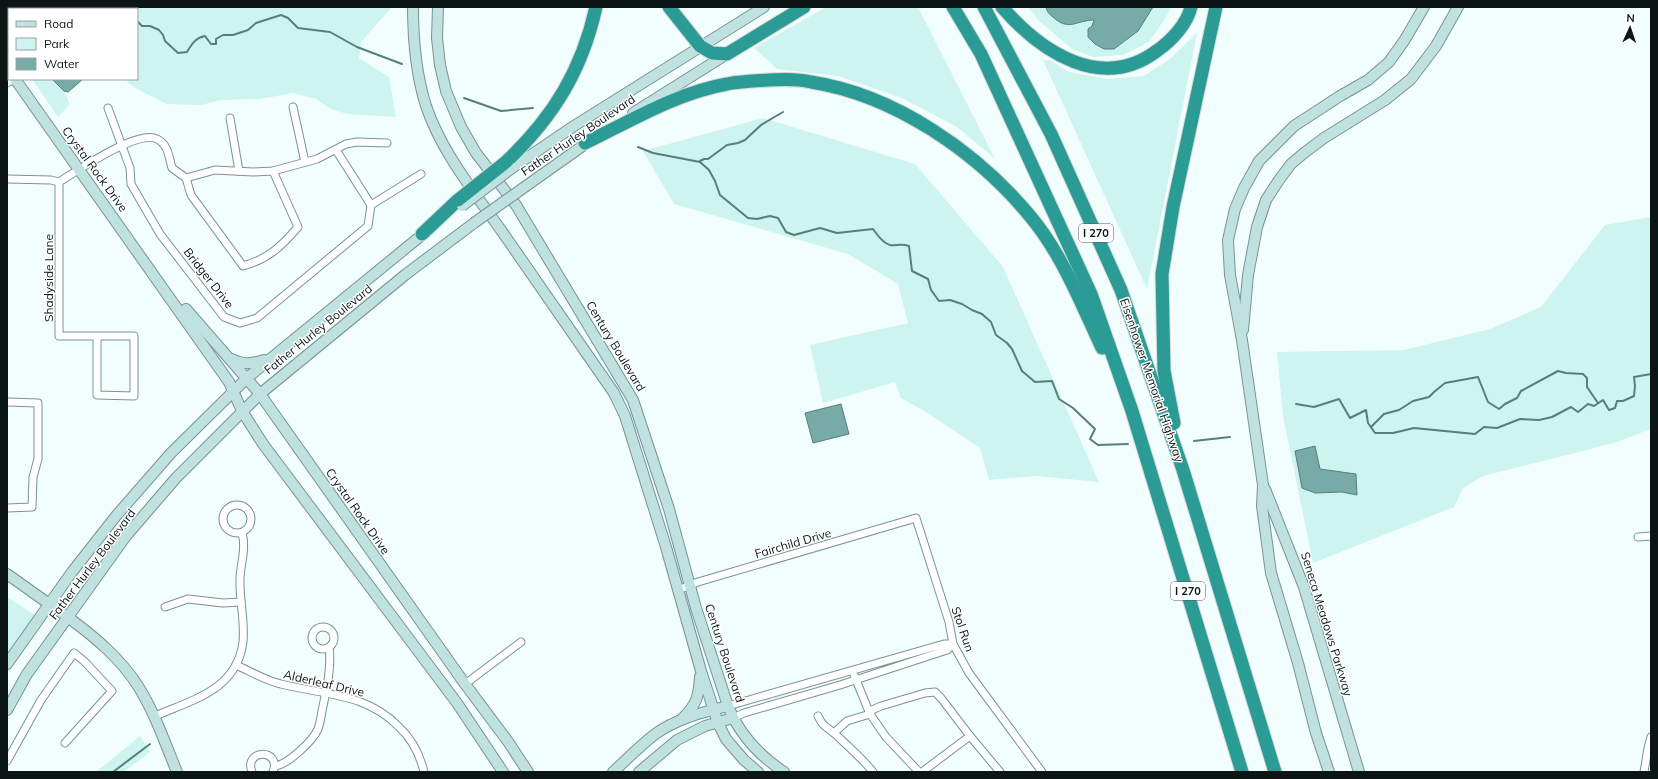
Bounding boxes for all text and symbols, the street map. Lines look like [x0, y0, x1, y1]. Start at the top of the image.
legend [8, 8, 138, 80]
north arrow [1610, 8, 1650, 48]
text: N [1626, 11, 1635, 25]
text: Road [44, 16, 73, 31]
text: Park [44, 36, 70, 51]
text: Water [44, 56, 80, 71]
street label: Father Hurley Boulevard [518, 91, 638, 179]
street label: Crystal Rock Drive [59, 123, 131, 215]
road number: I 270 [1079, 224, 1113, 242]
street label: Shadyside Lane [41, 234, 56, 322]
street label: Bridger Drive [181, 245, 237, 311]
street label: Father Hurley Boulevard [261, 281, 375, 377]
street label: Eisenhower Memorial Highway [1117, 296, 1187, 464]
street label: Century Boulevard [583, 298, 649, 394]
street label: Crystal Rock Drive [323, 465, 393, 557]
street label: Father Hurley Boulevard [46, 506, 138, 622]
street label: Fairchild Drive [753, 525, 833, 561]
street label: Seneca Meadows Parkway [1298, 550, 1356, 699]
road number: I 270 [1171, 582, 1205, 600]
street label: Century Boulevard [702, 602, 748, 704]
street label: Stol Run [948, 604, 978, 654]
street label: Alderleaf Drive [282, 666, 366, 700]

